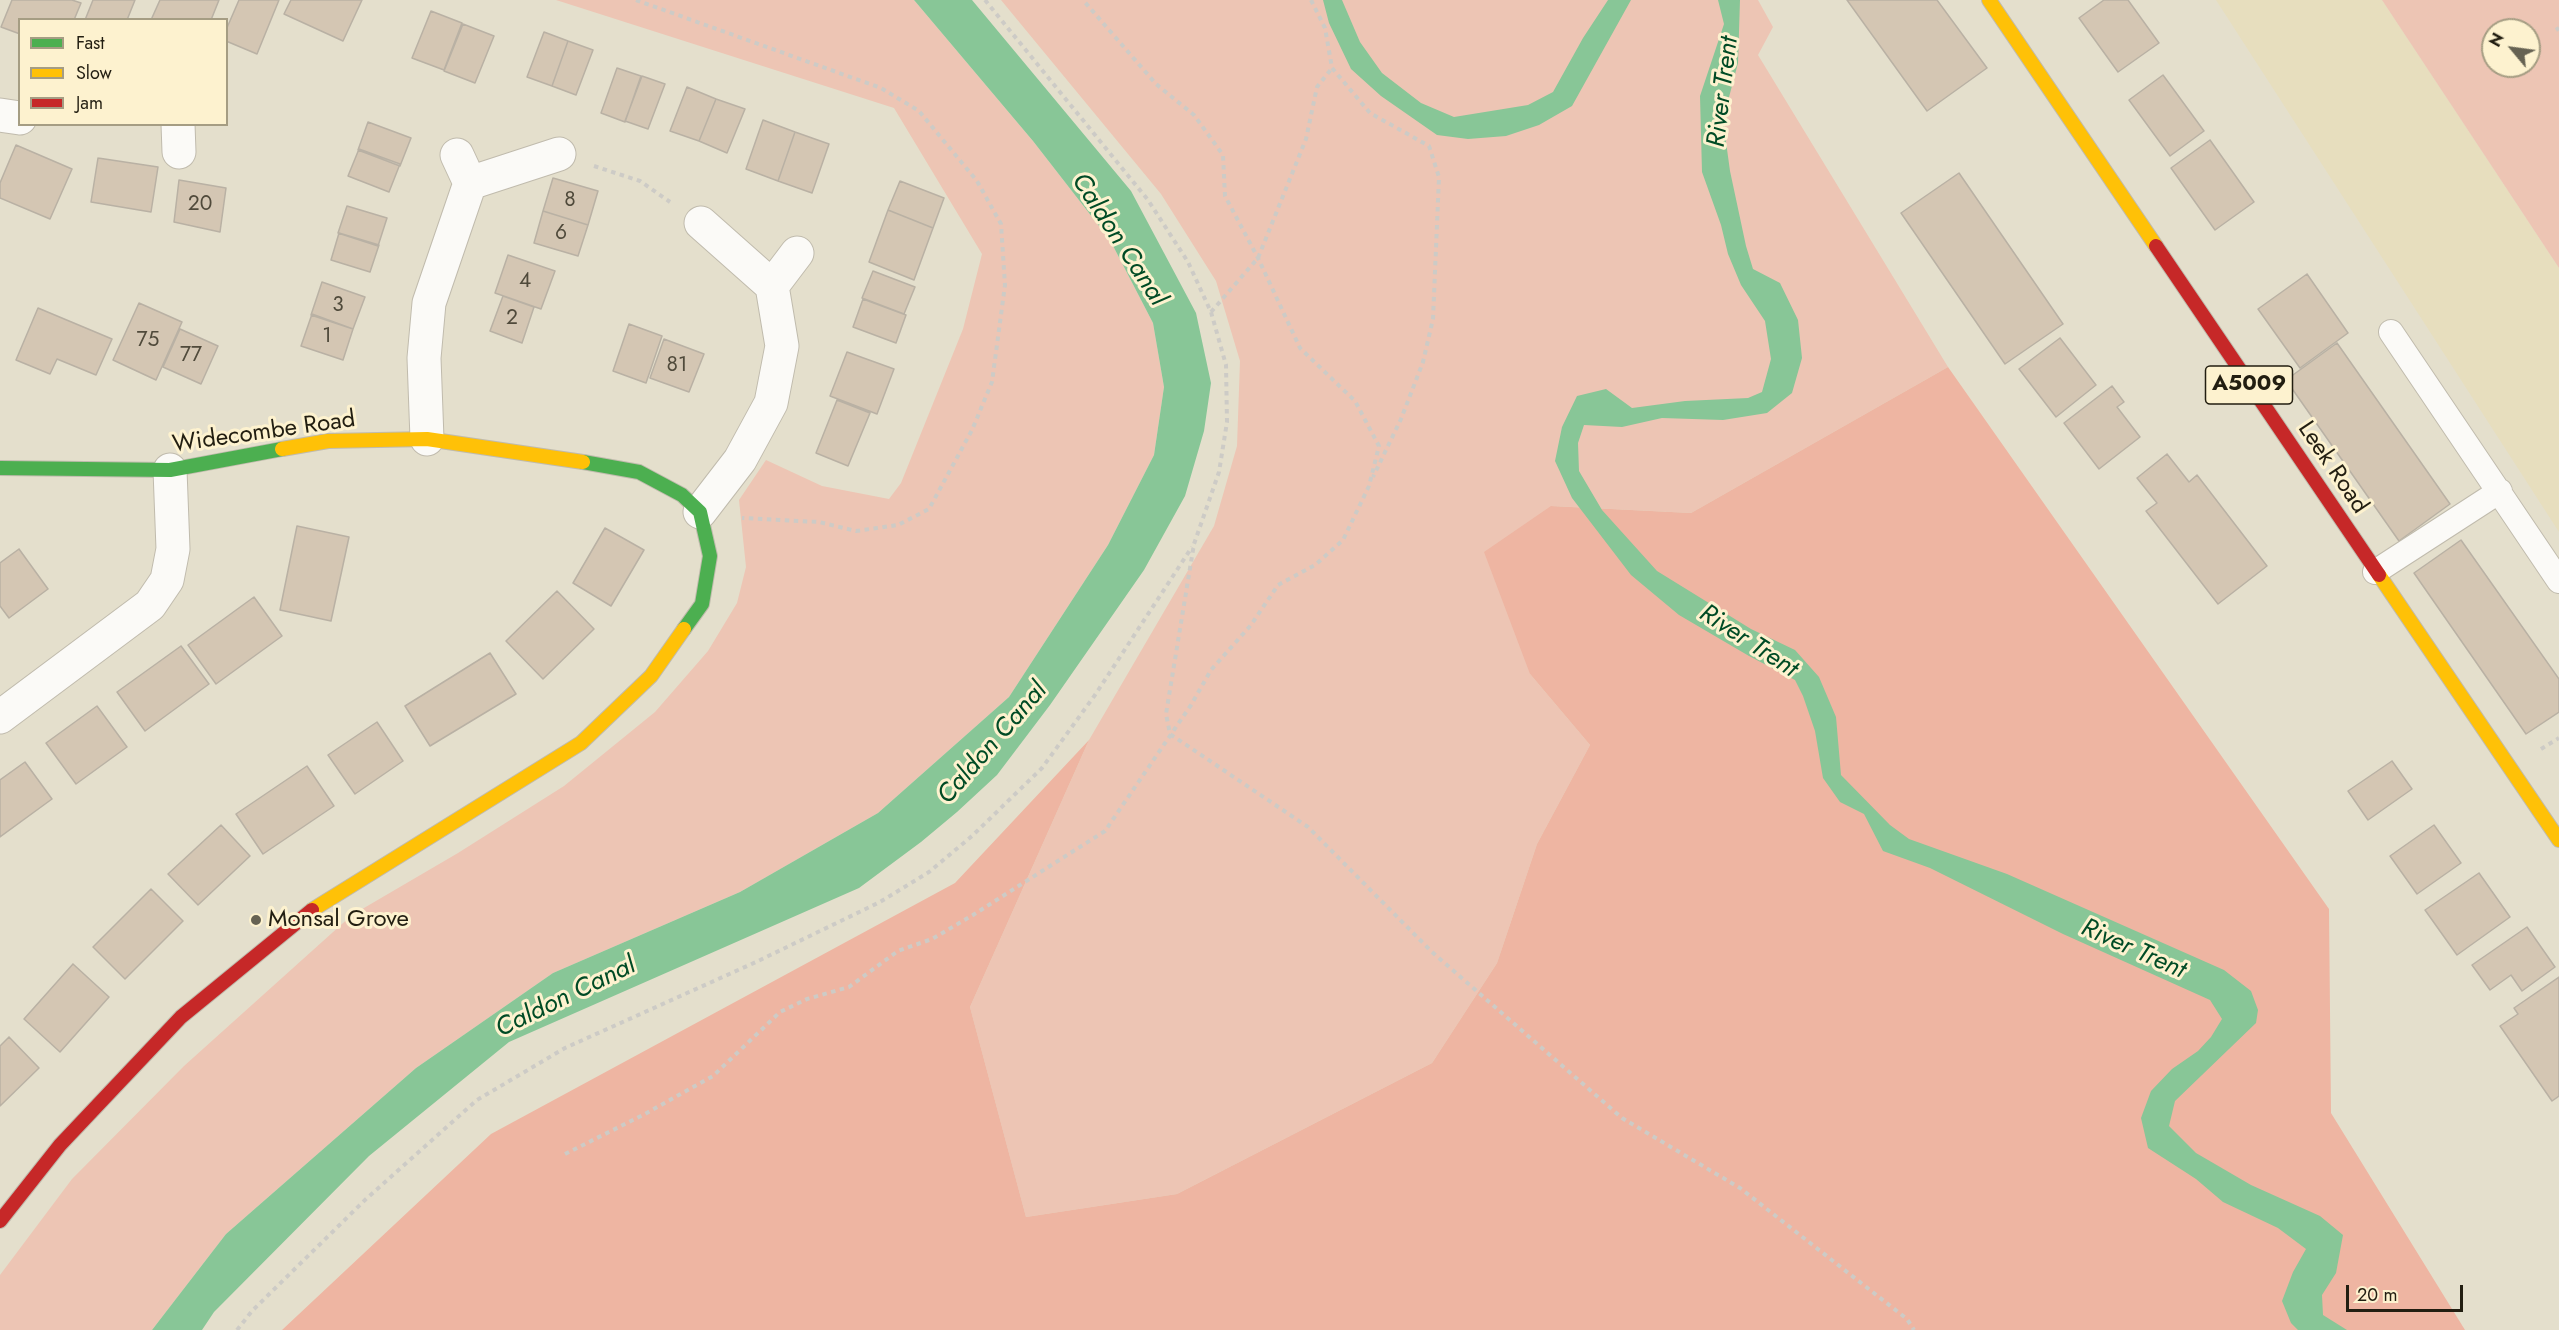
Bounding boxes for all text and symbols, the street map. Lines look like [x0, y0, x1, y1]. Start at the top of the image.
legend [18, 18, 228, 126]
north arrow [2481, 18, 2541, 78]
text: N [2483, 29, 2510, 51]
text: Fast [76, 30, 105, 56]
water label: River Trent [1702, 35, 1746, 149]
text: Slow [76, 60, 112, 86]
text: Jam [76, 90, 103, 116]
water label: Caldon Canal [1064, 168, 1172, 312]
house number: 8 [564, 188, 576, 214]
house number: 20 [188, 192, 212, 218]
house number: 6 [555, 221, 567, 247]
house number: 4 [519, 269, 531, 295]
house number: 3 [332, 293, 344, 319]
house number: 2 [506, 306, 518, 332]
house number: 1 [322, 324, 332, 350]
house number: 75 [137, 328, 159, 354]
house number: 77 [180, 343, 202, 369]
house number: 81 [667, 353, 687, 379]
road number: A5009 [2206, 366, 2292, 404]
street label: Widecombe Road [171, 406, 357, 460]
street label: Leek Road [2291, 416, 2373, 520]
water label: River Trent [1693, 599, 1803, 685]
water label: Caldon Canal [931, 676, 1055, 812]
place label: Monsal Grove [268, 906, 409, 934]
marker: Monsal Grove [249, 913, 263, 927]
water label: River Trent [2076, 913, 2190, 987]
water label: Caldon Canal [491, 951, 641, 1045]
scale bar [2349, 1273, 2466, 1311]
text: 20 m [2357, 1282, 2397, 1308]

